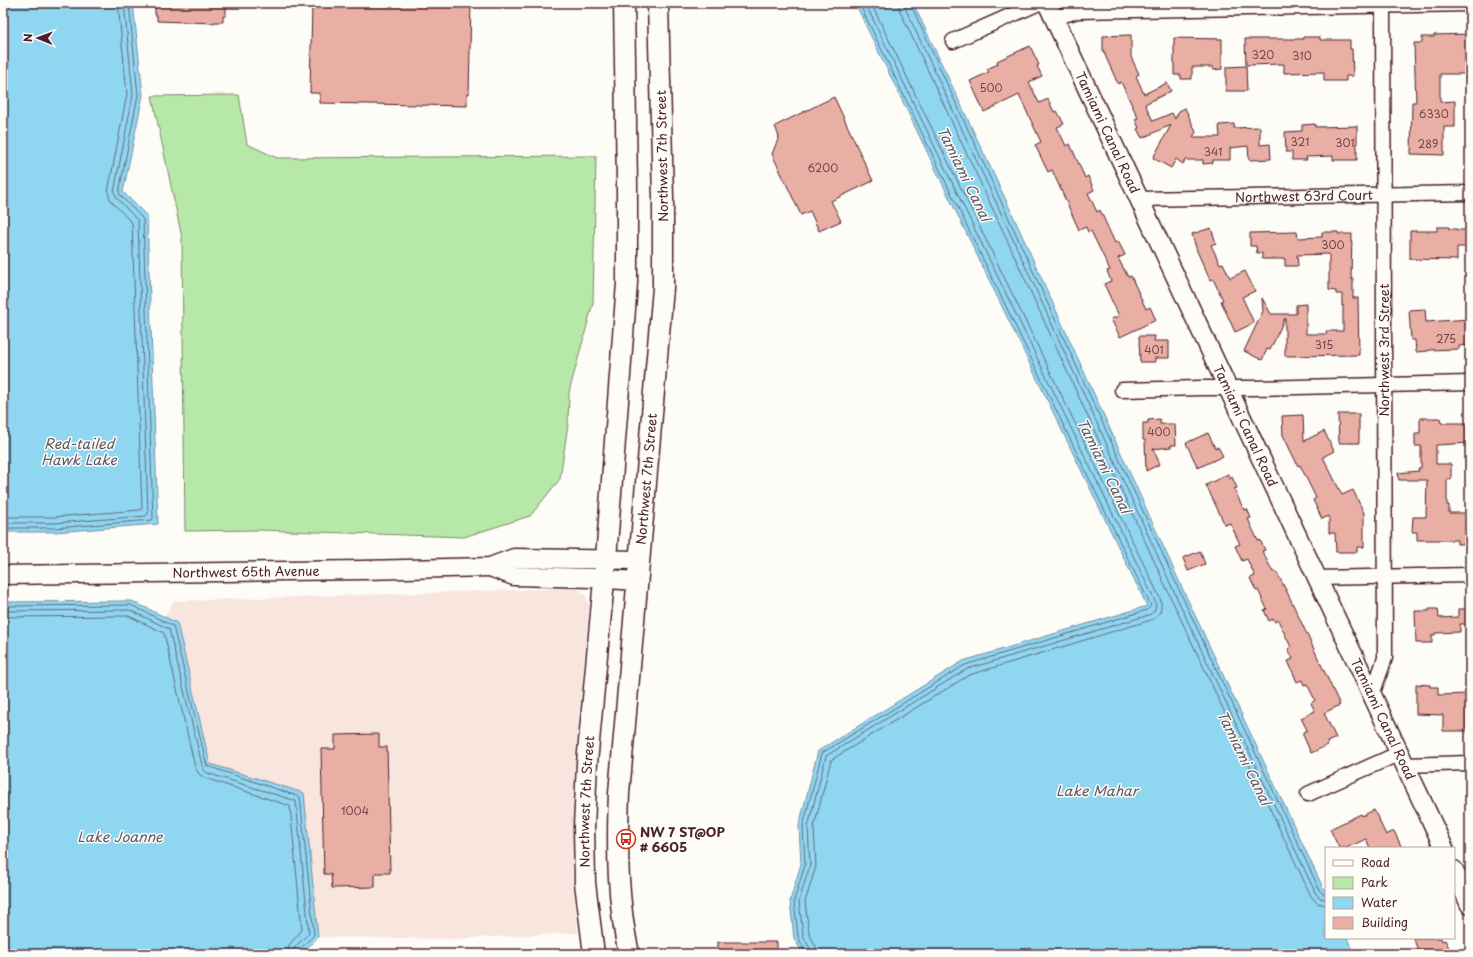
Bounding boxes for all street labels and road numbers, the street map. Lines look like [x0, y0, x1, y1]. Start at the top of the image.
street label: Tamiami Canal Road [1071, 68, 1145, 196]
street label: Northwest 7th Street [651, 90, 672, 222]
street label: Northwest 63rd Court [1235, 185, 1373, 206]
street label: Northwest 3rd Street [1374, 284, 1393, 416]
street label: Tamiami Canal Road [1209, 361, 1283, 490]
street label: Northwest 7th Street [631, 412, 661, 545]
street label: Northwest 65th Avenue [172, 561, 320, 582]
street label: Tamiami Canal Road [1347, 655, 1421, 783]
street label: Northwest 7th Street [574, 735, 598, 868]

